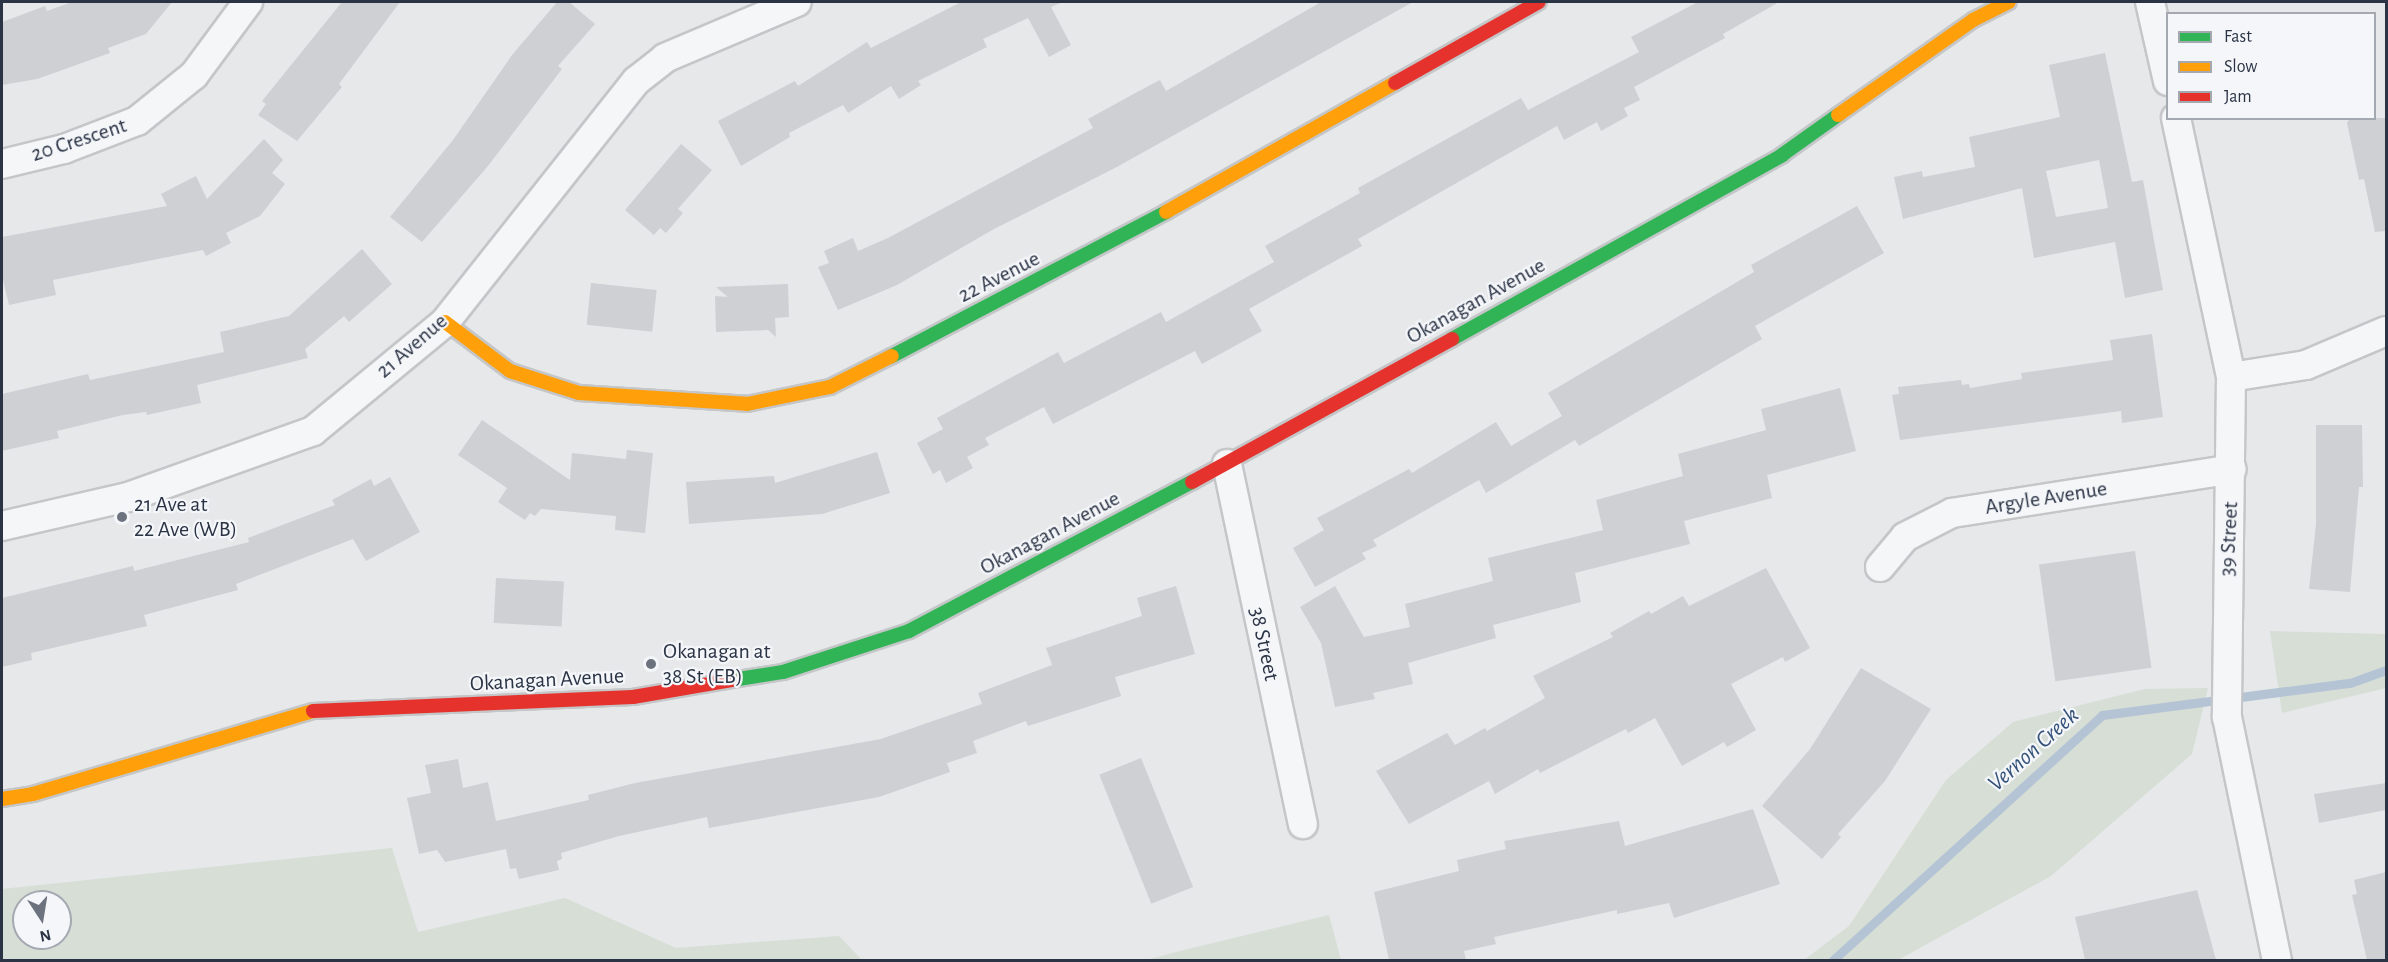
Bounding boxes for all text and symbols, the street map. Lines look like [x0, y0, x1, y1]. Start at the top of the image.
legend [2166, 12, 2376, 120]
text: Fast [2224, 28, 2252, 46]
text: Slow [2224, 58, 2257, 76]
text: Jam [2224, 88, 2252, 106]
street label: 20 Crescent [28, 112, 130, 168]
street label: 22 Avenue [954, 245, 1044, 309]
street label: Okanagan Avenue [1402, 252, 1550, 350]
street label: 21 Avenue [371, 308, 453, 384]
street label: Argyle Avenue [1983, 475, 2109, 521]
street label: Okanagan Avenue [976, 485, 1124, 581]
place label: 21 Ave at 22 Ave (WB) [134, 491, 237, 542]
street label: 39 Street [2214, 501, 2244, 577]
marker: 21 Ave at 22 Ave (WB) [115, 510, 129, 524]
street label: 38 Street [1243, 605, 1285, 683]
place label: Okanagan at 38 St (EB) [663, 638, 771, 690]
marker: Okanagan at 38 St (EB) [644, 657, 658, 671]
street label: Okanagan Avenue [469, 663, 625, 697]
water label: Vernon Creek [1982, 702, 2086, 798]
north arrow [12, 890, 72, 950]
text: N [38, 927, 52, 945]

